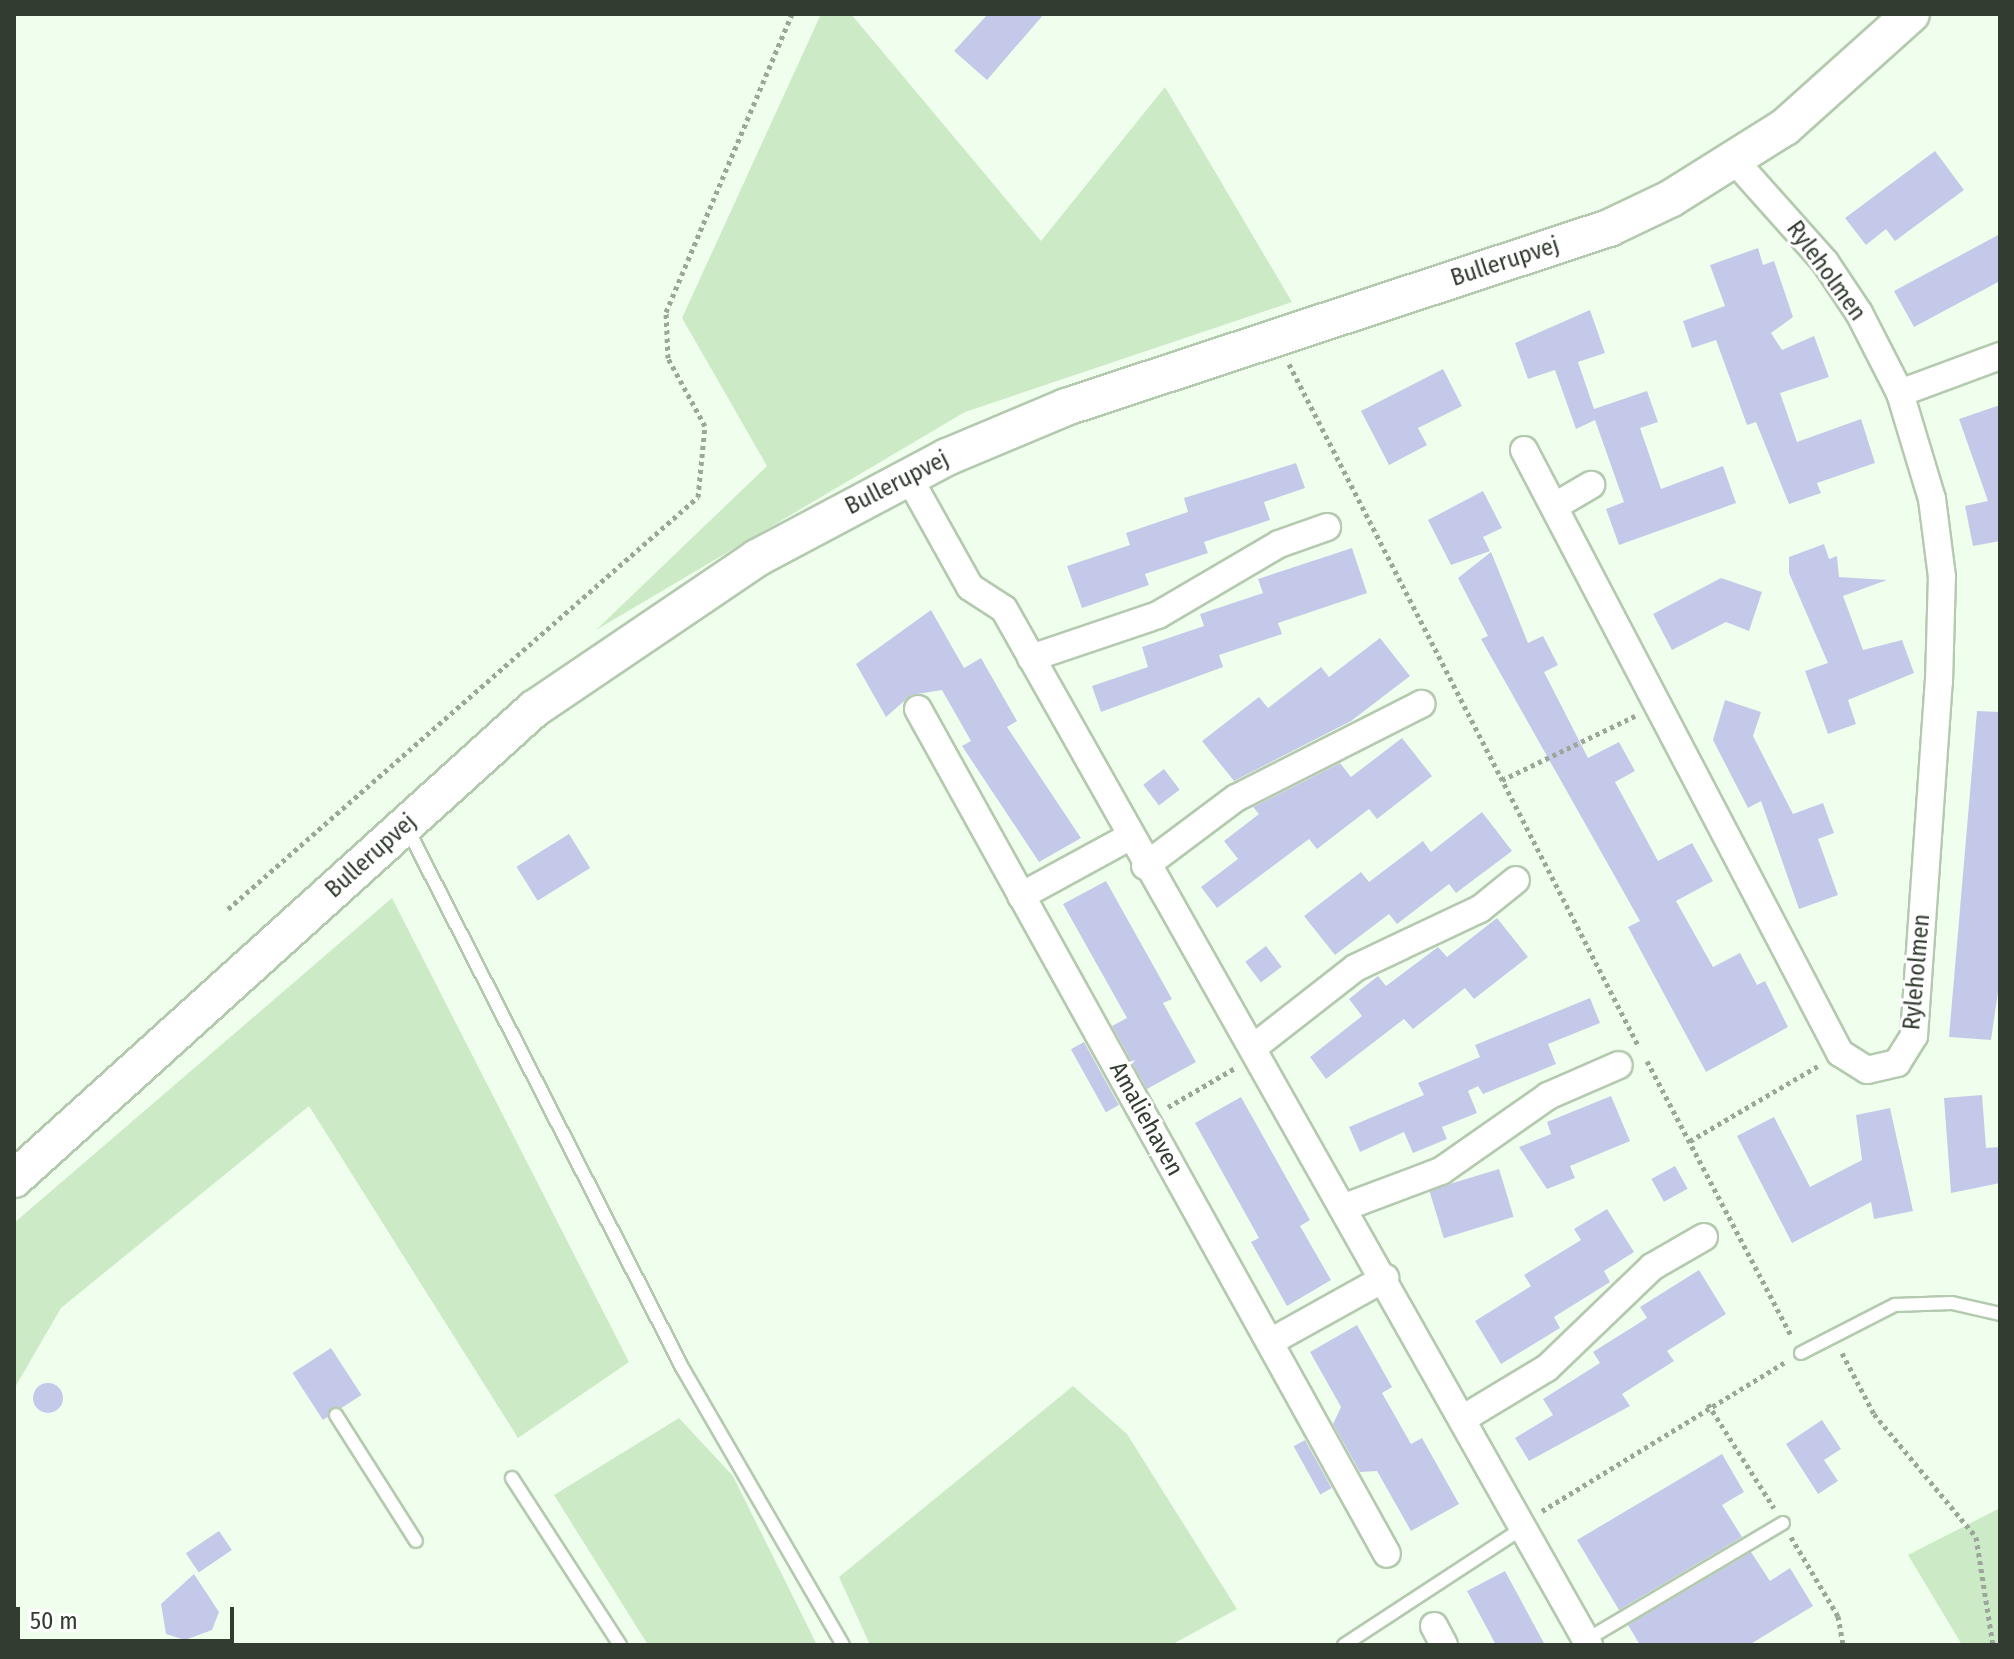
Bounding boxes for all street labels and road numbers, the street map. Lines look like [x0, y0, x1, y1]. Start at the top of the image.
street label: Ryleholmen [1780, 215, 1872, 327]
street label: Bullerupvej [1447, 231, 1563, 293]
street label: Bullerupvej [840, 445, 954, 521]
street label: Bullerupvej [320, 808, 422, 904]
street label: Ryleholmen [1898, 913, 1936, 1031]
street label: Amaliehaven [1103, 1057, 1189, 1181]

